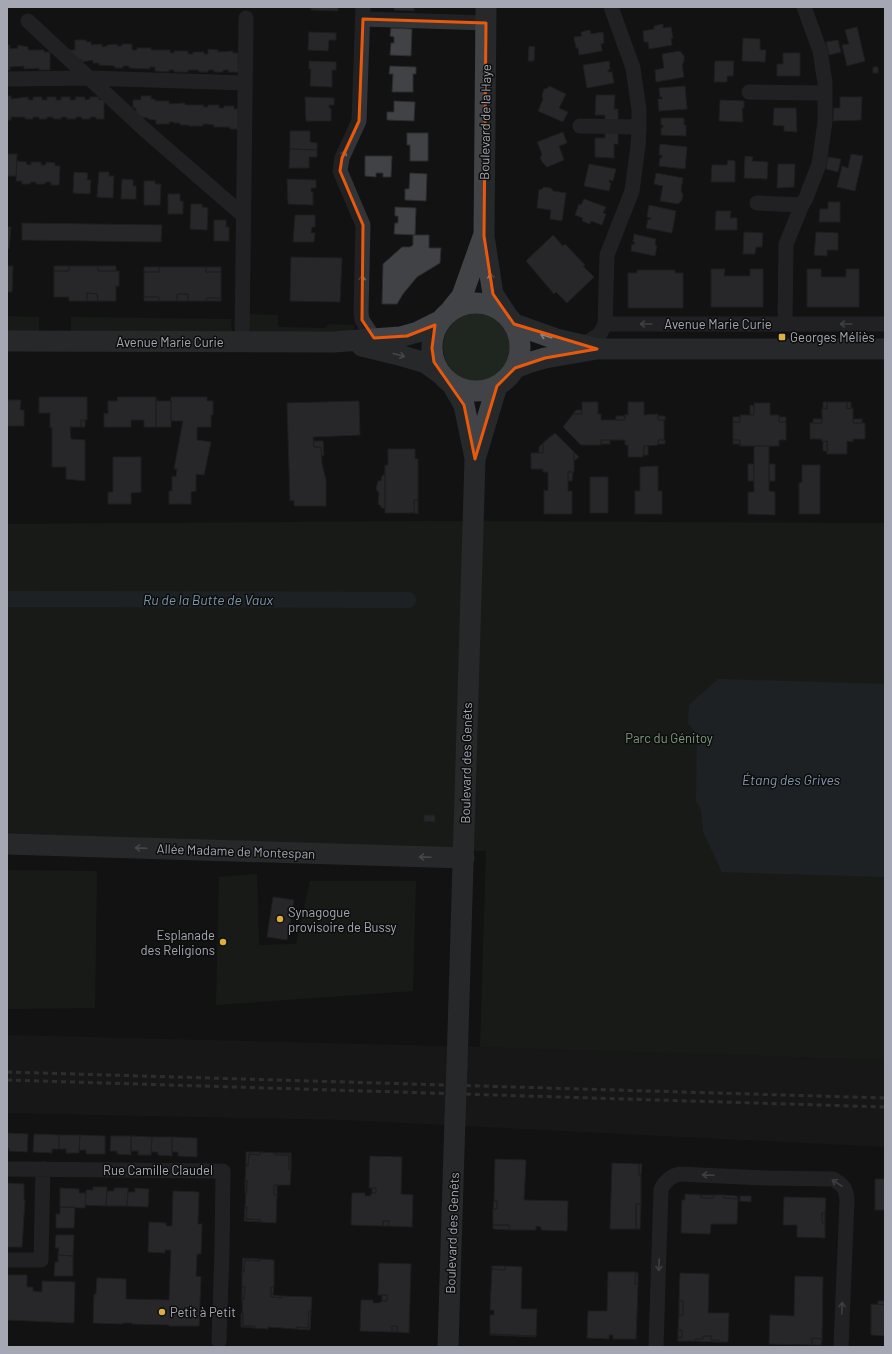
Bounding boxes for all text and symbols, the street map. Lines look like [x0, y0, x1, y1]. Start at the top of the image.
street label: Boulevard de la Haye [476, 64, 494, 180]
one-way arrow [340, 151, 348, 163]
one-way arrow [487, 273, 495, 286]
one-way arrow [358, 275, 365, 288]
street label: Avenue Marie Curie [664, 316, 772, 332]
one-way arrow [640, 320, 653, 328]
one-way arrow [840, 320, 853, 328]
place label: Georges Méliès [790, 329, 875, 345]
one-way arrow [539, 332, 552, 339]
marker: Georges Méliès [777, 332, 787, 342]
street label: Avenue Marie Curie [116, 334, 224, 350]
one-way arrow [392, 352, 405, 359]
water label: Ru de la Butte de Vaux [143, 591, 274, 608]
street label: Boulevard des Genêts [457, 702, 475, 824]
park label: Parc du Génitoy [625, 730, 713, 746]
water label: Étang des Grives [742, 771, 841, 788]
street label: Allée Madame de Montespan [156, 840, 316, 862]
one-way arrow [135, 845, 148, 852]
one-way arrow [419, 853, 432, 861]
place label: Synagogue provisoire de Bussy [288, 904, 396, 935]
marker: Synagogue provisoire de Bussy [275, 914, 285, 924]
place label: Esplanade des Religions [140, 927, 215, 958]
marker: Esplanade des Religions [218, 937, 228, 947]
street label: Rue Camille Claudel [103, 1162, 213, 1178]
street label: Boulevard des Genêts [442, 1172, 462, 1294]
one-way arrow [702, 1172, 715, 1179]
one-way arrow [831, 1178, 843, 1186]
one-way arrow [656, 1258, 663, 1271]
one-way arrow [838, 1302, 846, 1315]
place label: Petit à Petit [170, 1304, 236, 1320]
marker: Petit à Petit [157, 1307, 167, 1317]

